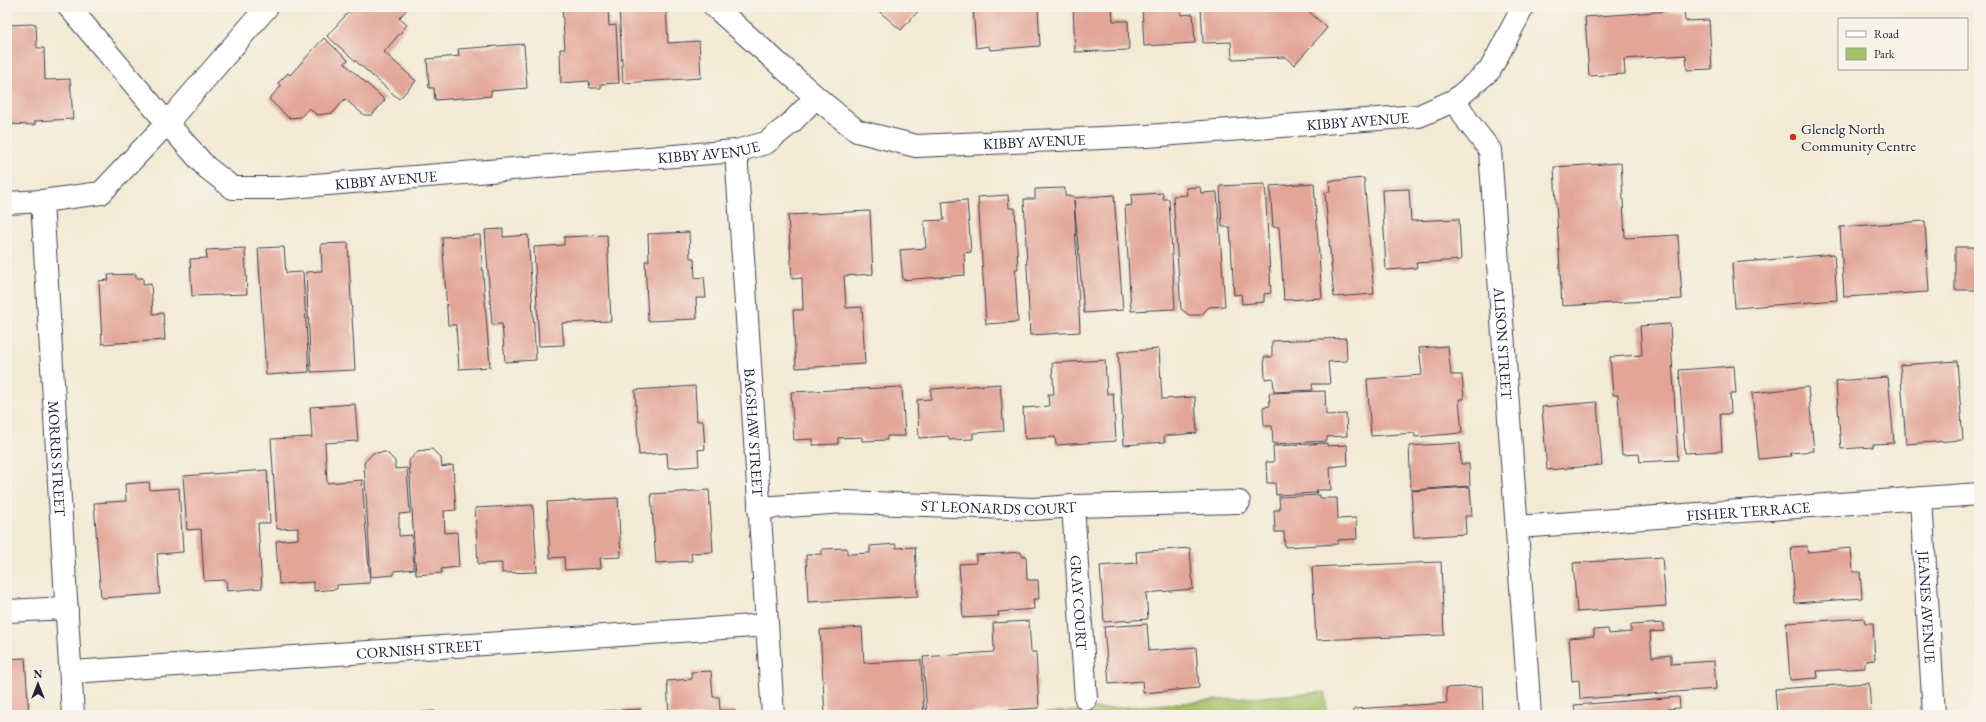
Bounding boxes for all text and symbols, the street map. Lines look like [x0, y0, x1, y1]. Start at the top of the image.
legend [1838, 18, 1968, 70]
text: Road [1874, 26, 1900, 42]
text: Park [1874, 46, 1895, 62]
street label: KIBBY AVENUE [1306, 107, 1410, 134]
place label: Glenelg North Community Centre [1801, 119, 1916, 155]
street label: KIBBY AVENUE [983, 129, 1087, 153]
marker: Glenelg North Community Centre [1788, 132, 1798, 142]
street label: KIBBY AVENUE [657, 135, 762, 167]
street label: KIBBY AVENUE [334, 166, 438, 193]
street label: ALISON STREET [1490, 286, 1517, 401]
street label: BAGSHAW STREET [741, 368, 768, 498]
street label: MORRIS STREET [45, 400, 71, 518]
street label: ST LEONARDS COURT [921, 495, 1078, 519]
street label: FISHER TERRACE [1686, 497, 1811, 524]
street label: JEANES AVENUE [1915, 548, 1940, 664]
street label: GRAY COURT [1067, 554, 1092, 652]
street label: CORNISH STREET [355, 635, 484, 662]
north arrow [18, 664, 58, 704]
text: N [34, 667, 43, 681]

